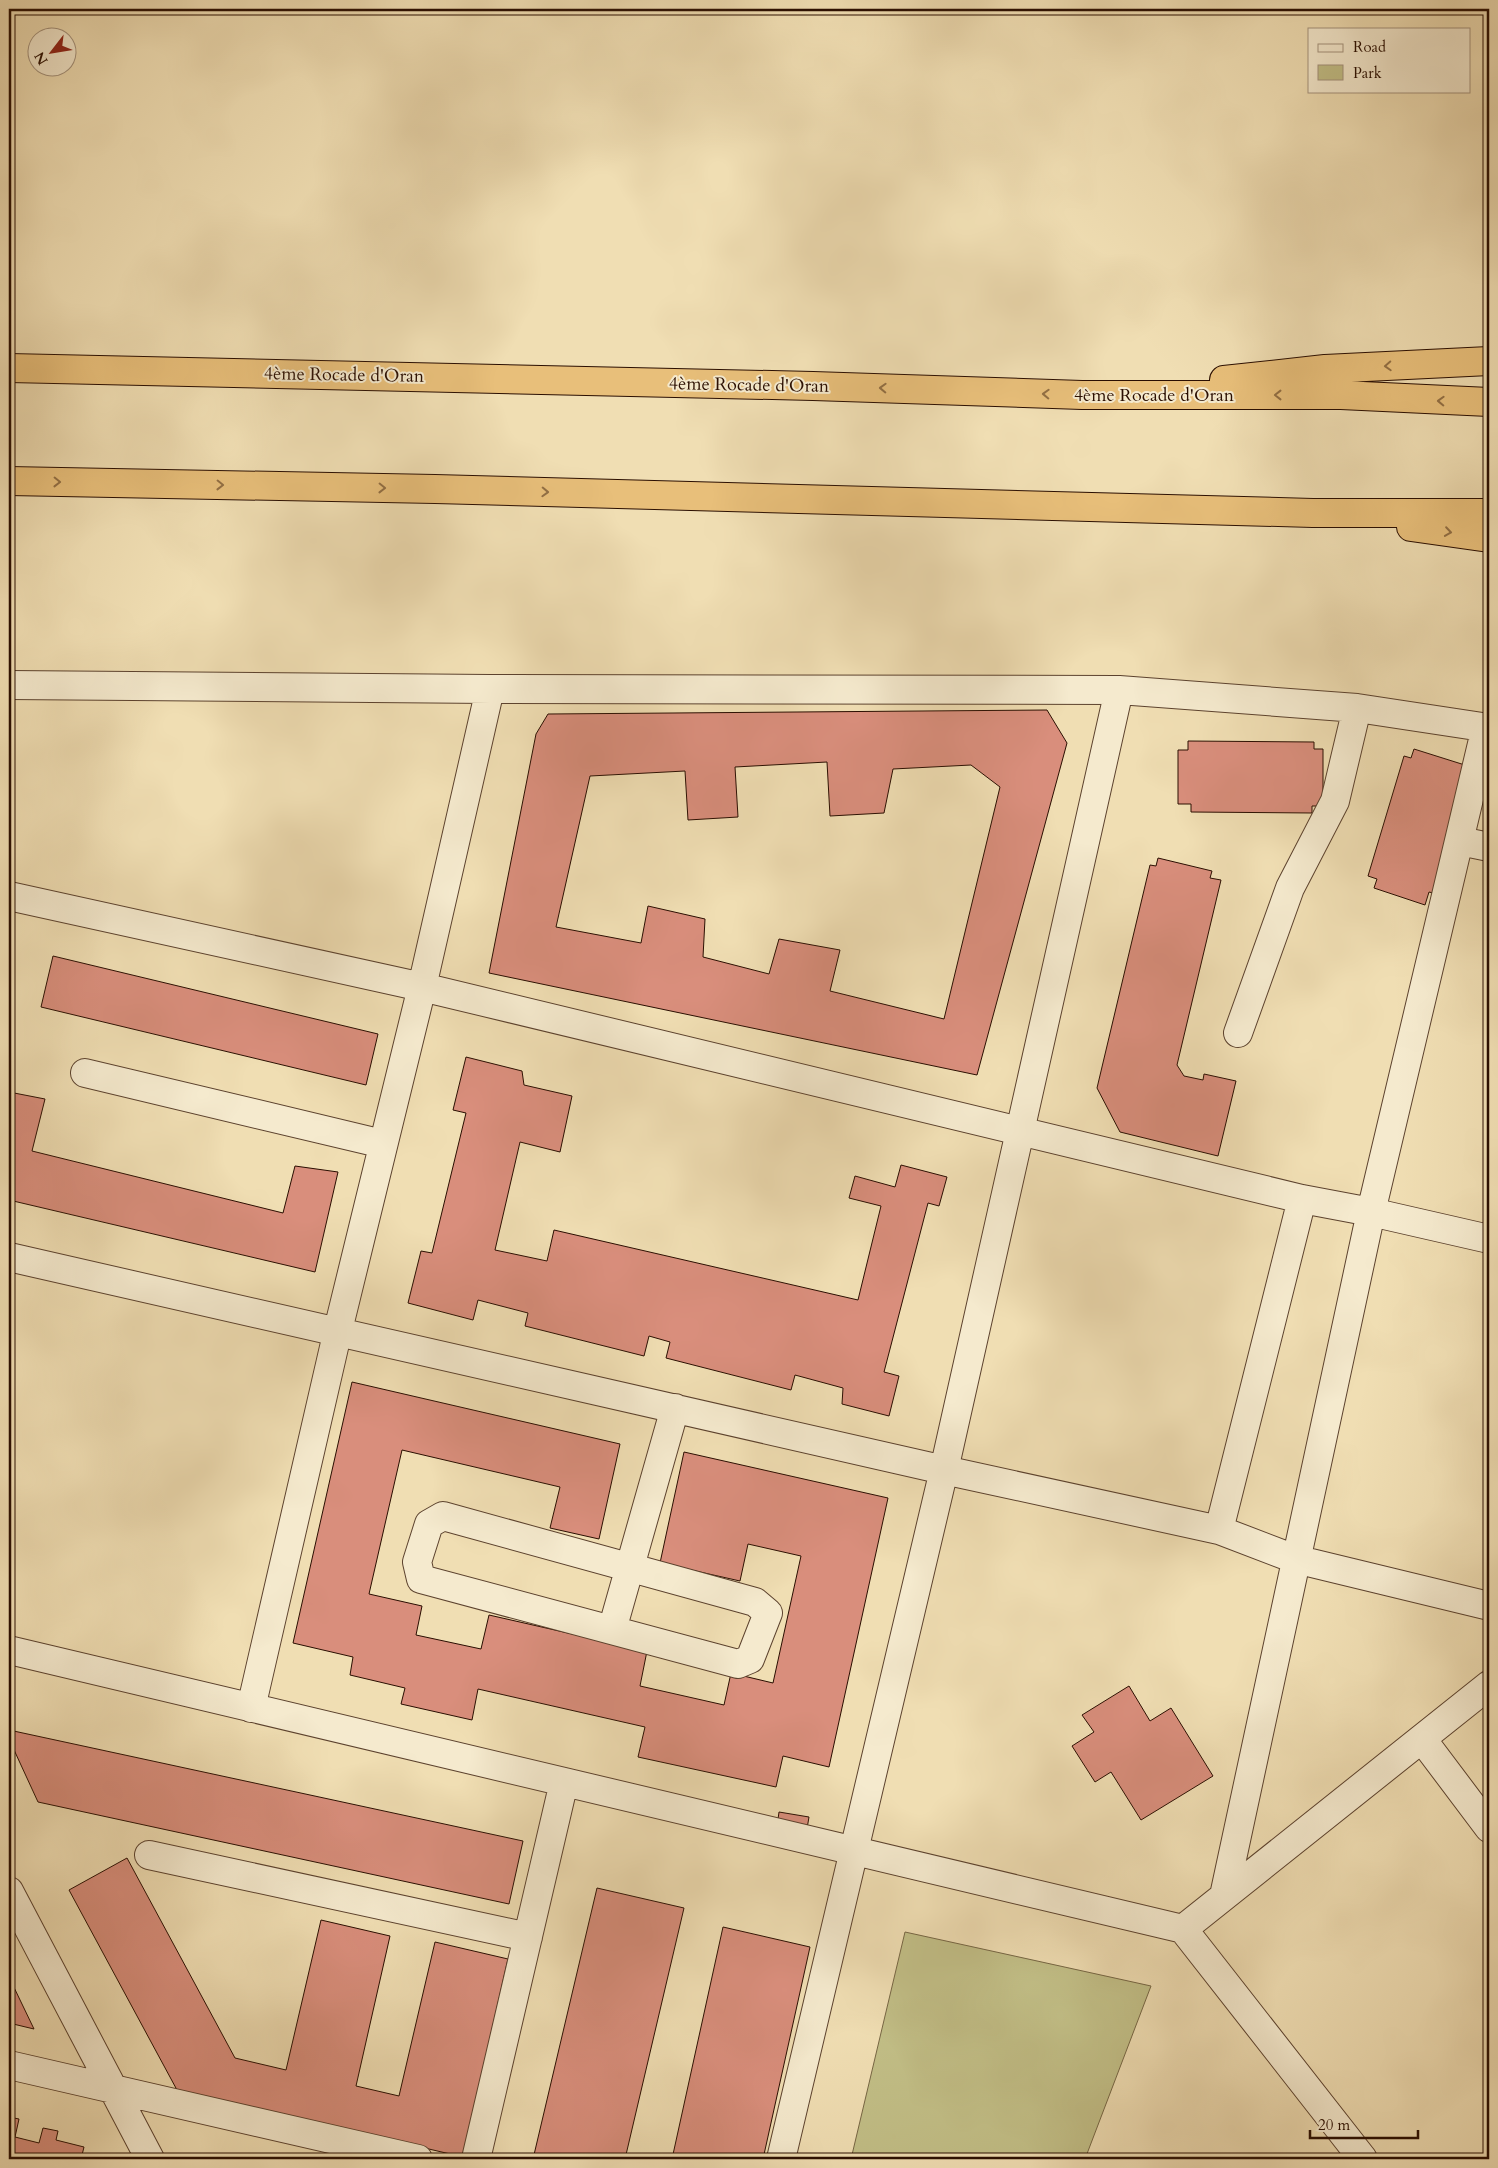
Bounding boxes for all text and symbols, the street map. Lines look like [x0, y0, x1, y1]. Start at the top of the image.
north arrow [28, 28, 78, 78]
legend [1308, 28, 1470, 92]
text: Road [1353, 37, 1386, 57]
text: N [30, 48, 53, 69]
text: Park [1353, 63, 1382, 83]
street label: 4ème Rocade d'Oran [264, 361, 425, 389]
one-way arrow [1384, 361, 1392, 371]
street label: 4ème Rocade d'Oran [669, 371, 830, 399]
one-way arrow [879, 383, 887, 394]
street label: 4ème Rocade d'Oran [1074, 383, 1235, 408]
one-way arrow [1041, 389, 1049, 399]
one-way arrow [1274, 390, 1282, 400]
one-way arrow [1436, 395, 1444, 406]
one-way arrow [54, 477, 62, 487]
one-way arrow [216, 480, 224, 490]
one-way arrow [379, 483, 387, 493]
one-way arrow [541, 487, 549, 498]
one-way arrow [1444, 526, 1452, 537]
scale bar [1310, 2108, 1418, 2140]
text: 20 m [1318, 2115, 1350, 2135]

